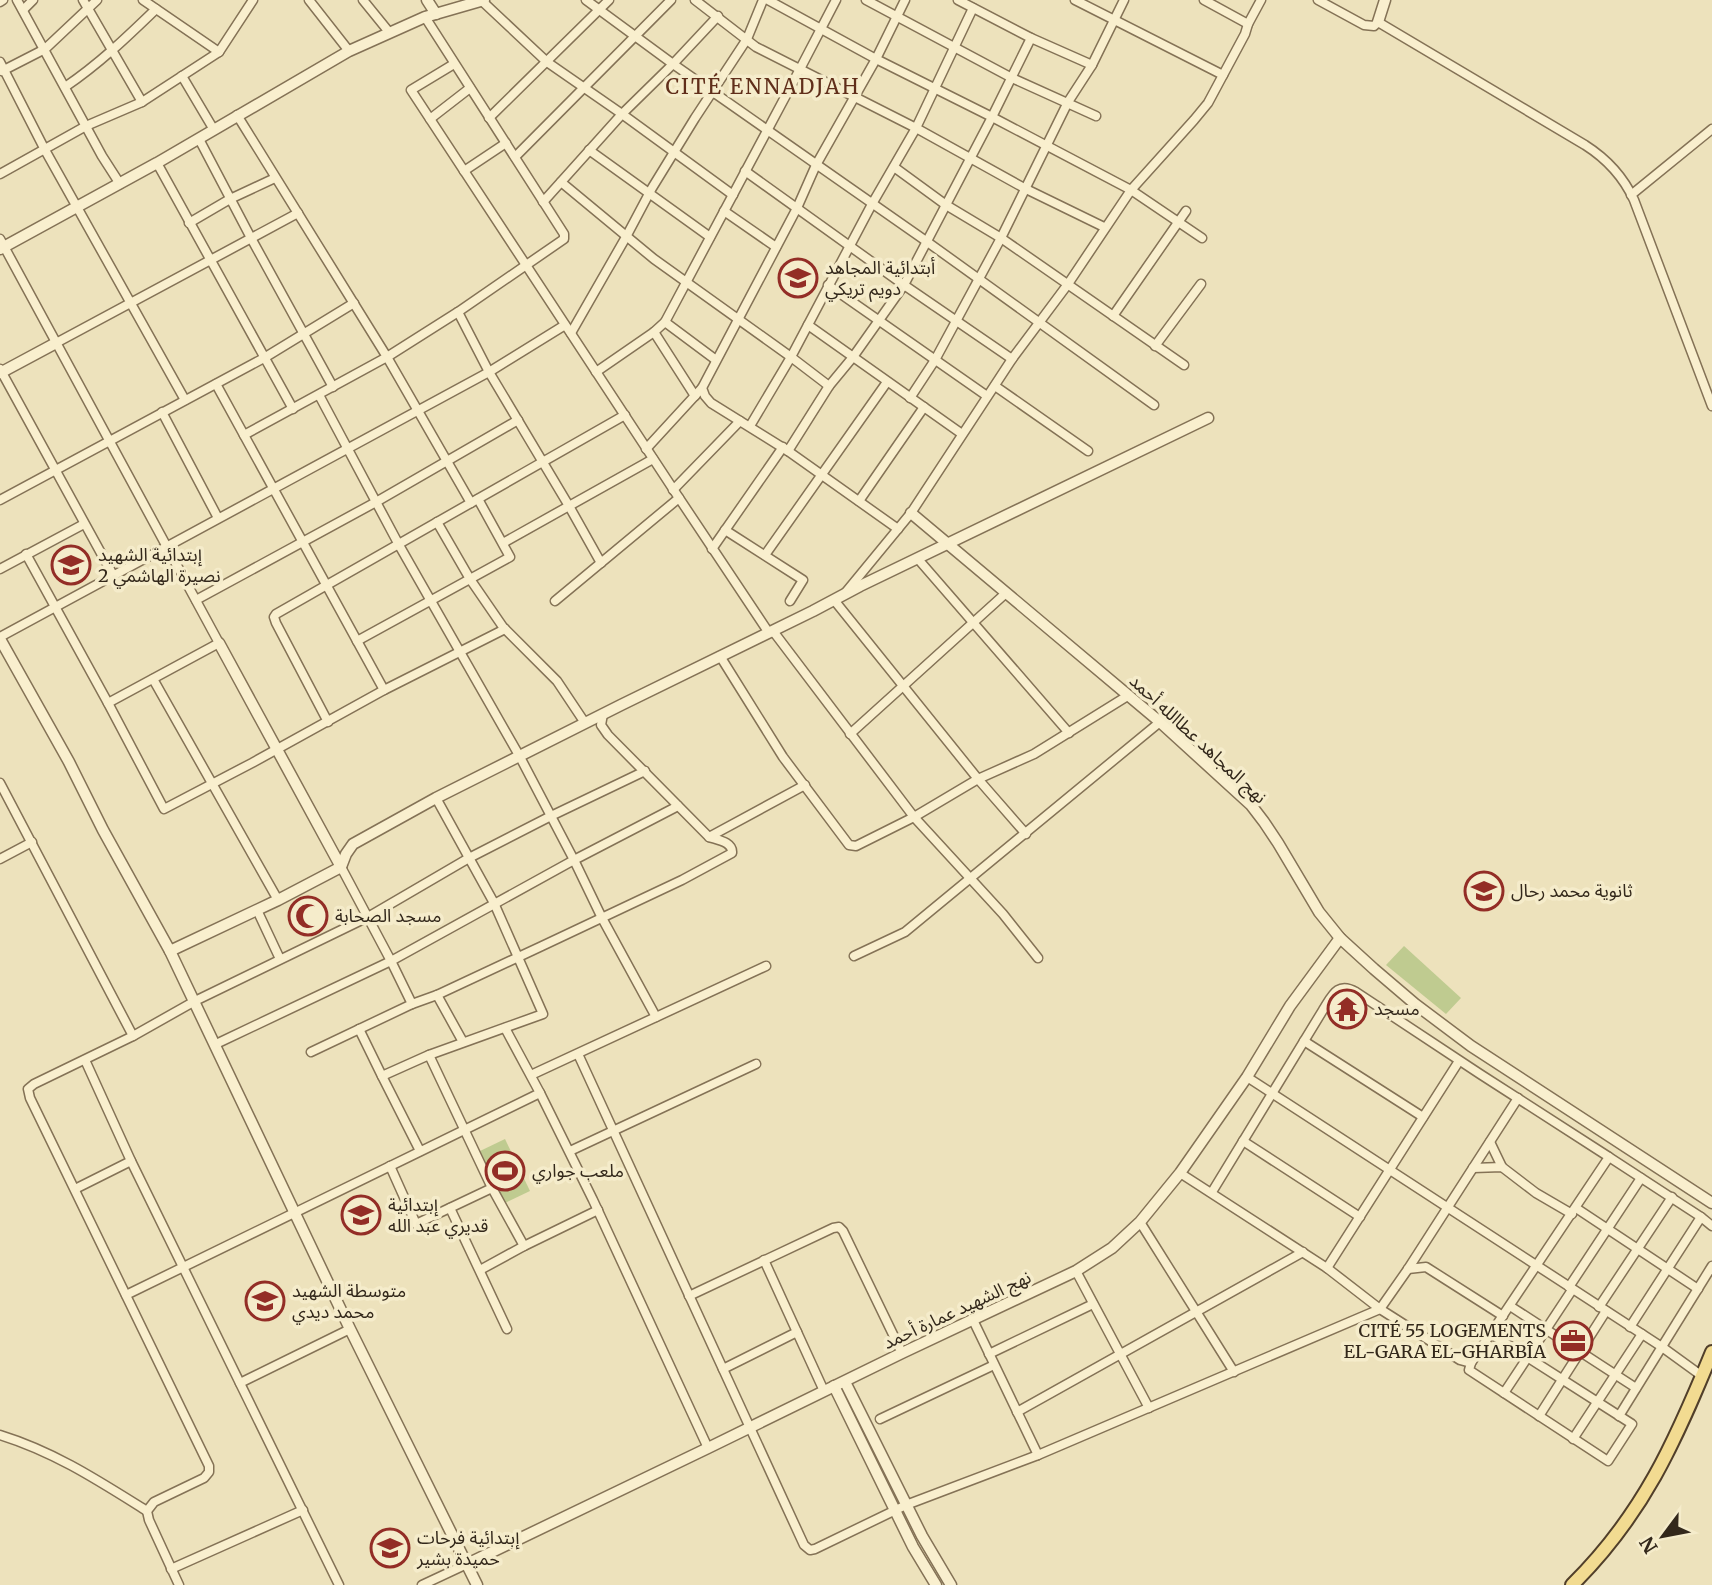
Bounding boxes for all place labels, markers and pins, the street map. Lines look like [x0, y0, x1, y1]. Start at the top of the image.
place label: أبتدائية المجاهد دويم تريكي [825, 256, 935, 302]
school or university icon: أبتدائية المجاهد دويم تريكي [777, 257, 819, 299]
place label: إبتدائية الشهيد نصيرة الهاشمي 2 [98, 543, 221, 589]
school or university icon: إبتدائية الشهيد نصيرة الهاشمي 2 [50, 544, 92, 586]
school or university icon: ثانوية محمد رحال [1463, 870, 1505, 912]
place label: ثانوية محمد رحال [1511, 879, 1633, 902]
mosque icon: مسجد الصحابة [287, 895, 329, 937]
place label: مسجد الصحابة [335, 904, 441, 927]
temple icon: مسجد [1326, 988, 1368, 1030]
place label: مسجد [1374, 997, 1420, 1020]
sports icon: ملعب جواري [484, 1150, 526, 1192]
place label: ملعب جواري [532, 1159, 624, 1184]
place label: إبتدائية قديري عبد الله [388, 1193, 488, 1239]
school or university icon: إبتدائية قديري عبد الله [340, 1194, 382, 1236]
place label: متوسطة الشهيد محمد ديدي [292, 1279, 406, 1325]
school or university icon: متوسطة الشهيد محمد ديدي [244, 1280, 286, 1322]
place label: CITÉ 55 LOGEMENTS EL-GARA EL-GHARBÎA [1344, 1319, 1546, 1363]
office icon: CITÉ 55 LOGEMENTS EL-GARA EL-GHARBÎA [1552, 1320, 1594, 1362]
place label: إبتدائية فرحات حميدة بشير [416, 1526, 520, 1570]
school or university icon: إبتدائية فرحات حميدة بشير [369, 1527, 411, 1569]

